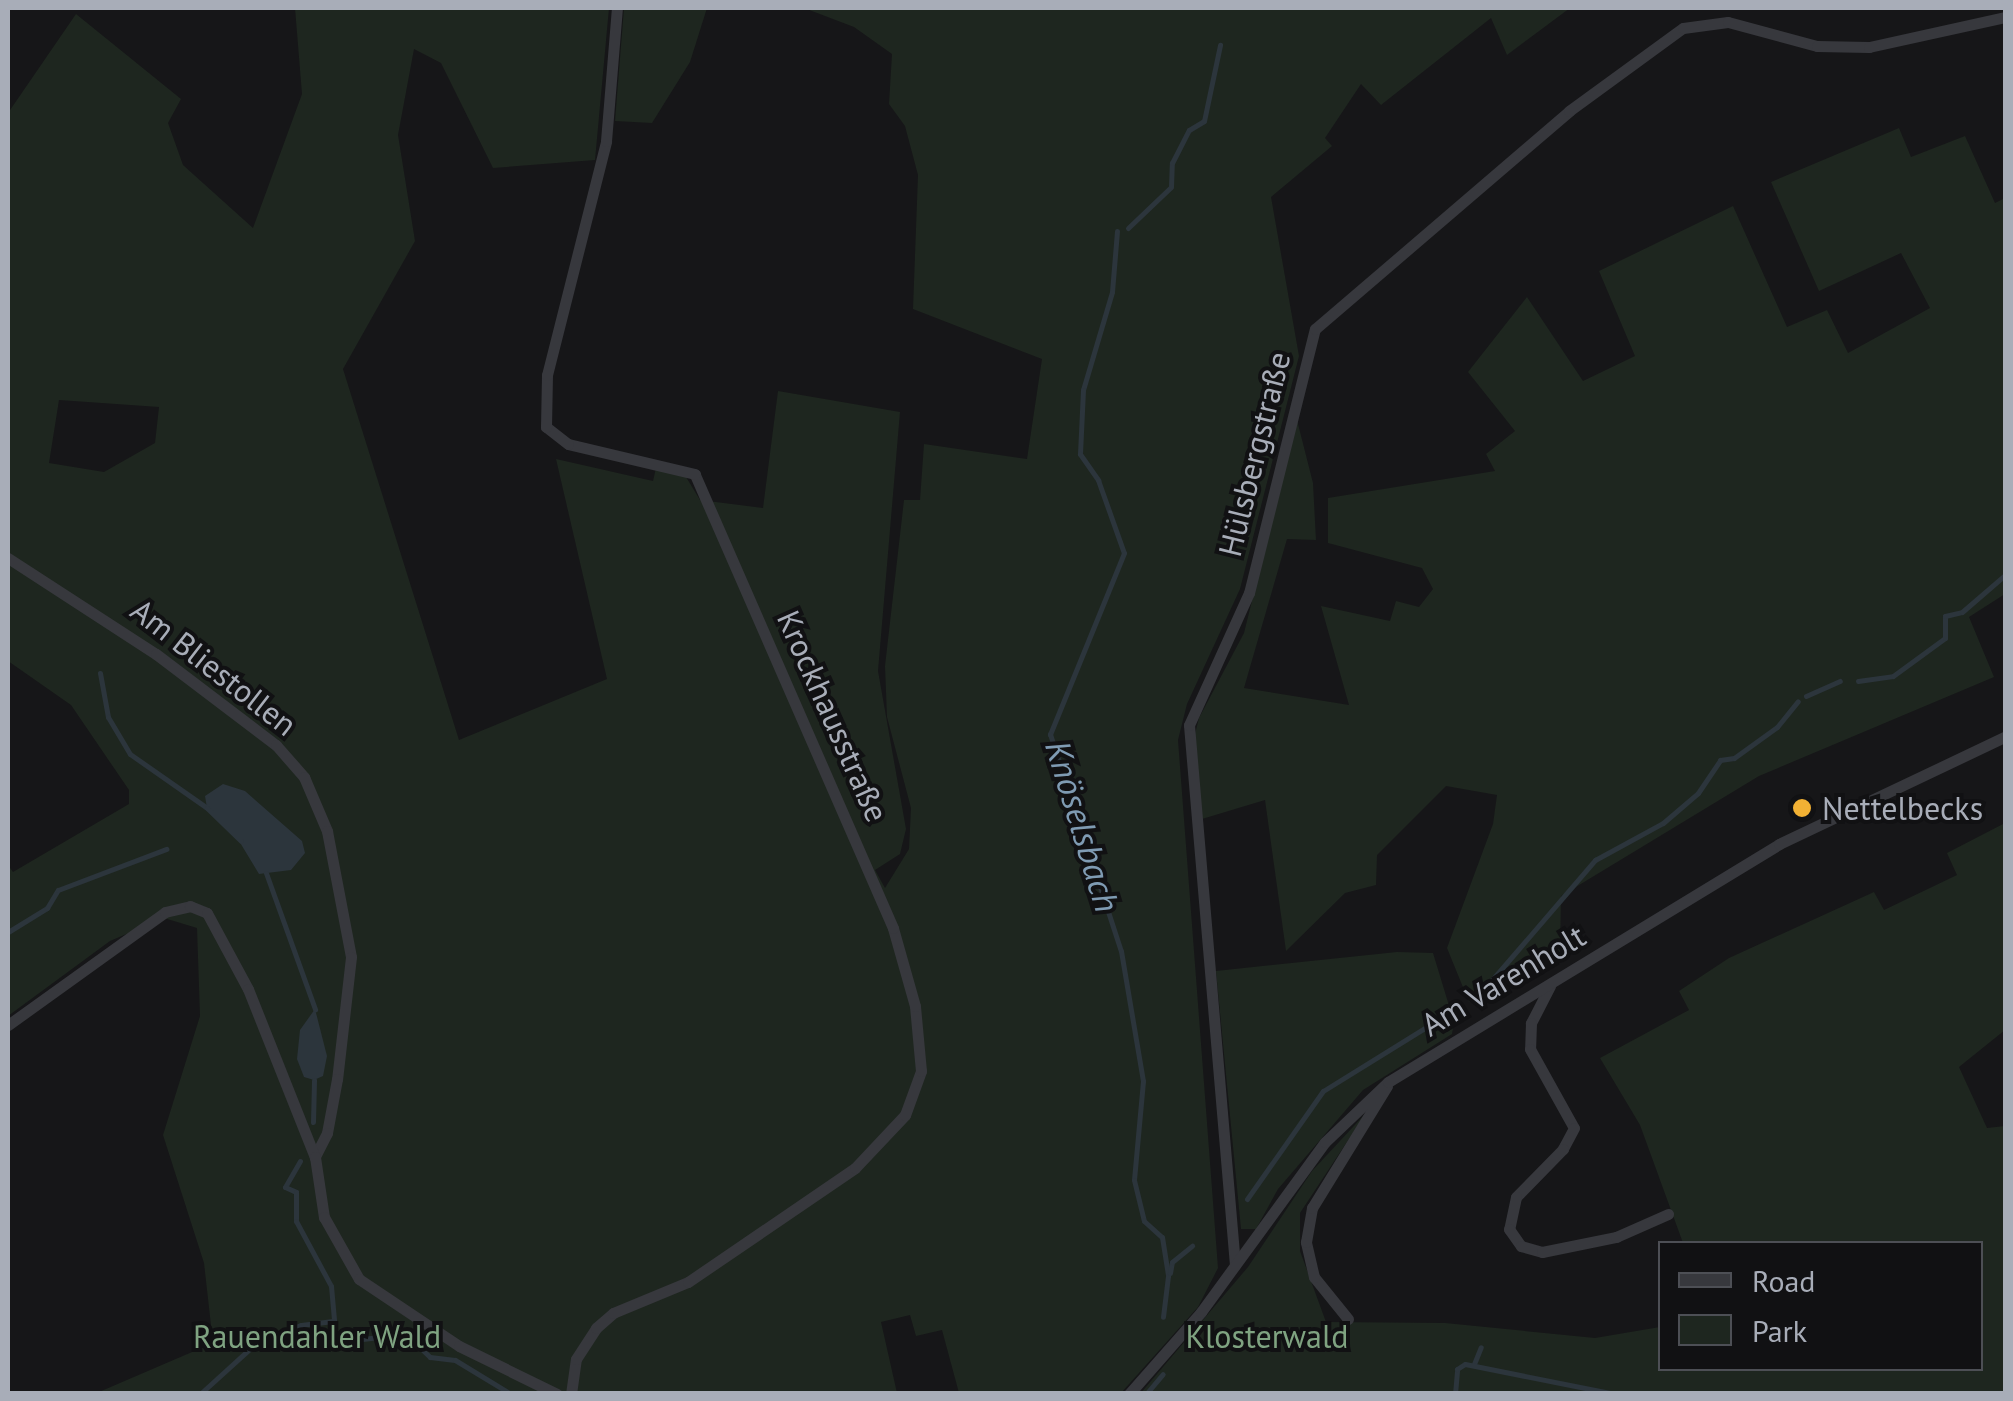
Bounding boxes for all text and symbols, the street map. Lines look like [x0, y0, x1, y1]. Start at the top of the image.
street label: Hülsbergstraße [1210, 348, 1298, 560]
street label: Am Bliestollen [124, 590, 304, 744]
street label: Krockhausstraße [769, 605, 897, 827]
water label: Knöselsbach [1037, 735, 1129, 917]
place label: Nettelbecks [1822, 789, 1983, 827]
marker: Nettelbecks [1791, 797, 1813, 819]
street label: Am Varenholt [1414, 916, 1592, 1044]
legend [1658, 1241, 1983, 1371]
text: Road [1752, 1261, 1816, 1300]
text: Park [1752, 1311, 1807, 1350]
park label: Rauendahler Wald [193, 1317, 441, 1355]
park label: Klosterwald [1185, 1317, 1349, 1355]

